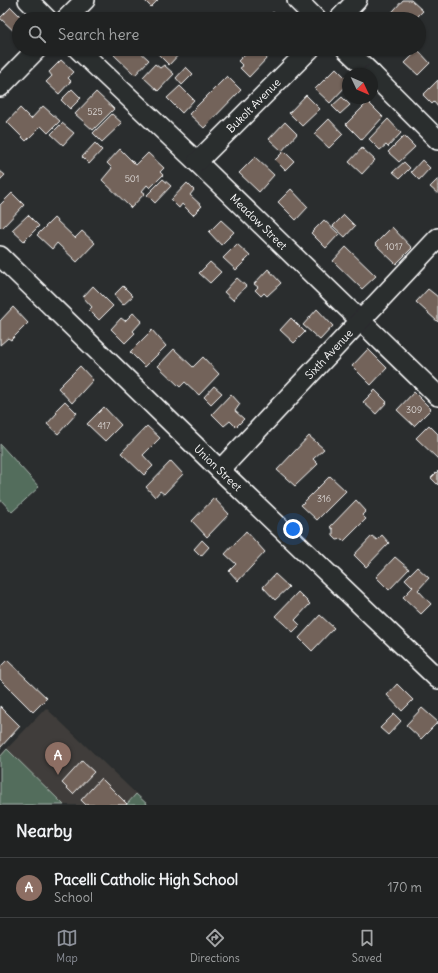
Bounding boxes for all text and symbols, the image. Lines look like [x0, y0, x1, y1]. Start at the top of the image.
search box [12, 12, 426, 56]
icon: search [26, 23, 48, 45]
text: Search here [58, 25, 139, 44]
north arrow [342, 68, 378, 104]
street label: Bukolt Avenue [223, 75, 284, 136]
house number: 525 [87, 106, 103, 117]
house number: 501 [125, 173, 139, 184]
street label: Meadow Street [227, 191, 290, 253]
house number: 1017 [385, 241, 403, 252]
street label: Sixth Avenue [302, 326, 356, 382]
house number: 309 [406, 404, 422, 415]
house number: 417 [97, 420, 111, 431]
street label: Union Street [191, 442, 245, 494]
house number: 316 [317, 493, 331, 504]
your location [283, 519, 303, 539]
pin: A [45, 742, 71, 775]
text: Nearby [16, 820, 72, 842]
text: Pacelli Catholic High School [54, 870, 238, 889]
text: A [25, 879, 33, 896]
text: 170 m [387, 879, 422, 896]
text: School [54, 889, 93, 906]
tab: Map [56, 927, 78, 965]
tab: Directions [190, 927, 240, 965]
tab: Saved [352, 927, 382, 965]

